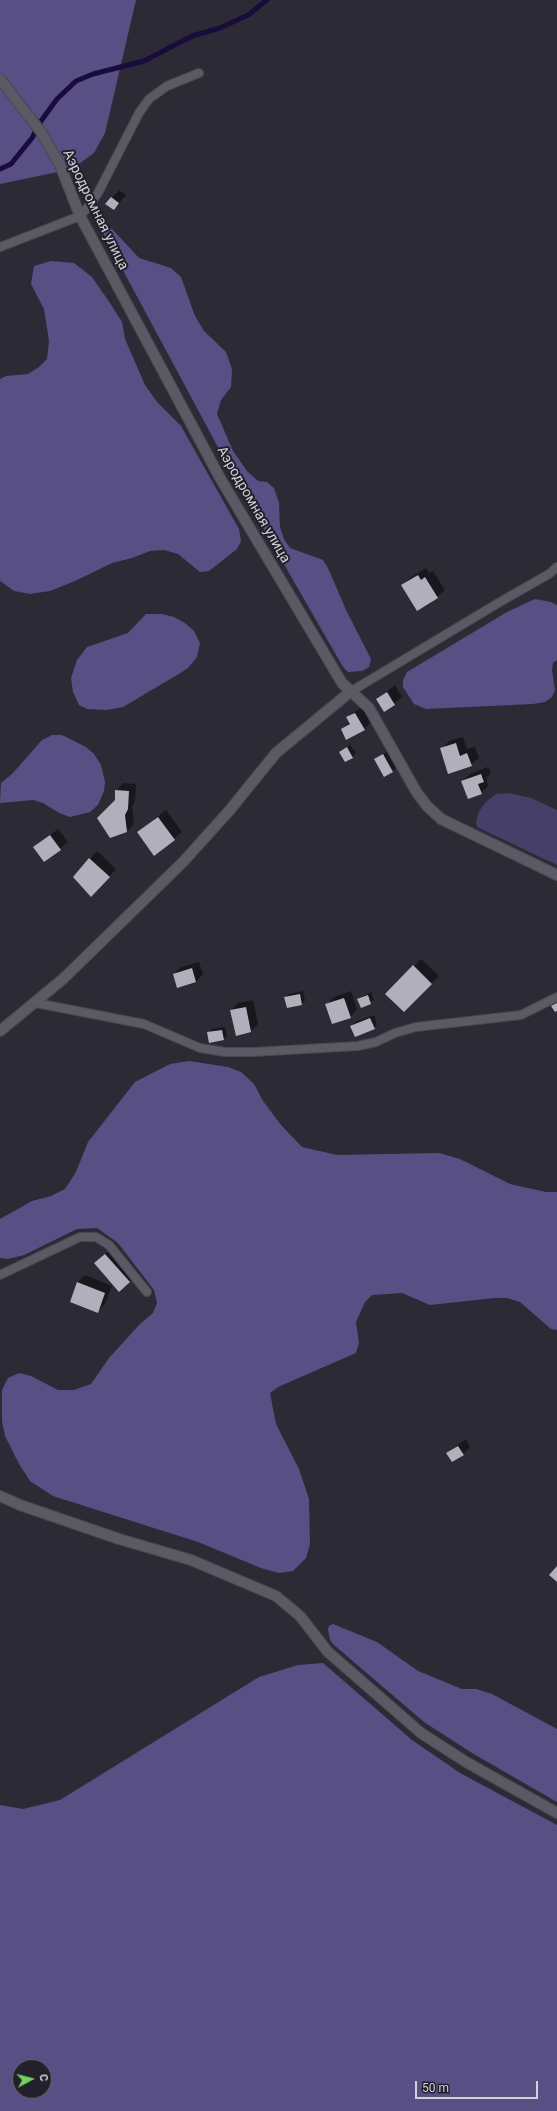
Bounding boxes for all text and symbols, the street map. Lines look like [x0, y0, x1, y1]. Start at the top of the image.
street label: Аэродромная улица [59, 147, 131, 273]
street label: Аэродромная улица [213, 444, 293, 566]
north arrow [12, 2059, 52, 2099]
text: С [37, 2073, 50, 2082]
scale bar [417, 2073, 540, 2099]
text: 50 m [422, 2081, 449, 2095]

